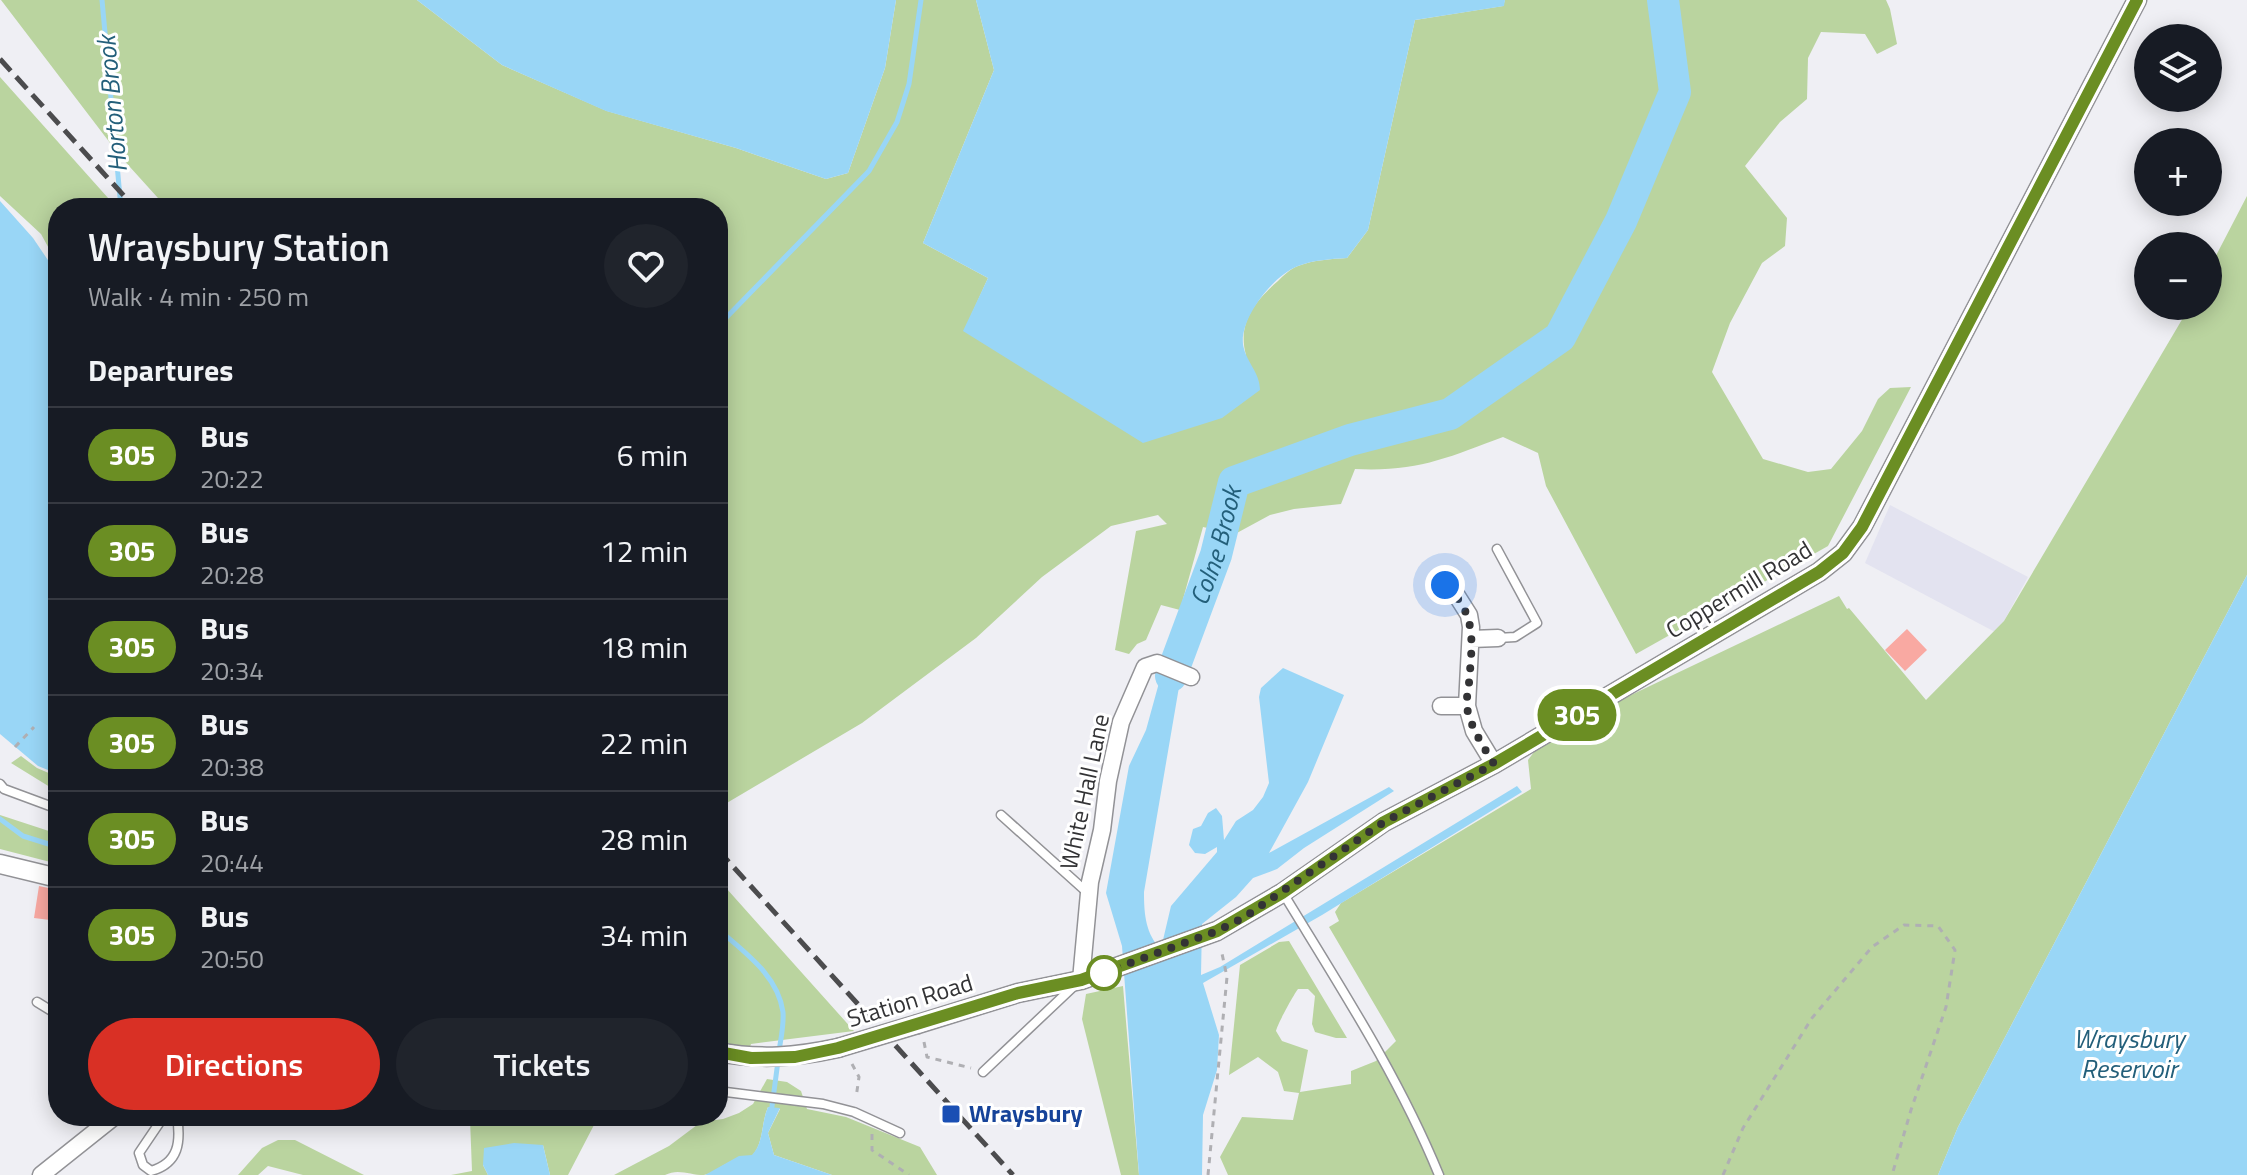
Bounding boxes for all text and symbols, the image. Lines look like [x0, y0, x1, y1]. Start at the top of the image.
map controls [2134, 24, 2222, 320]
button: layers [2134, 24, 2222, 112]
water label: Horton Brook [86, 31, 137, 174]
button: + [2134, 128, 2222, 216]
text: Wraysbury Station [88, 218, 390, 276]
button: heart [604, 224, 688, 308]
button: − [2134, 232, 2222, 320]
text: Walk · 4 min · 250 m [88, 277, 309, 316]
text: Departures [88, 347, 233, 393]
text: Bus [200, 413, 249, 459]
text: 6 min [617, 432, 688, 478]
text: 305 [108, 433, 156, 476]
text: 20:22 [200, 459, 264, 498]
water label: Colne Brook [1179, 479, 1252, 611]
text: Bus [200, 509, 249, 555]
text: 12 min [600, 528, 688, 574]
text: 305 [108, 529, 156, 572]
street label: Coppermill Road [1659, 531, 1818, 647]
text: 20:28 [200, 555, 264, 594]
your location [1425, 565, 1465, 605]
text: Bus [200, 605, 249, 651]
text: 18 min [600, 624, 688, 670]
text: 305 [108, 625, 156, 668]
text: 20:34 [200, 651, 264, 690]
line badge: 305 [1531, 689, 1623, 741]
text: 305 [1553, 693, 1601, 736]
text: Bus [200, 701, 249, 747]
street label: White Hall Lane [1050, 711, 1118, 873]
text: 22 min [600, 720, 688, 766]
text: 305 [108, 721, 156, 764]
text: 20:38 [200, 747, 264, 786]
text: Bus [200, 797, 249, 843]
text: 28 min [600, 816, 688, 862]
text: 305 [108, 817, 156, 860]
text: 20:44 [200, 843, 264, 882]
text: Bus [200, 893, 249, 939]
text: 34 min [600, 912, 688, 958]
text: 305 [108, 913, 156, 956]
text: 20:50 [200, 939, 264, 978]
unlabelled marker [1087, 956, 1121, 990]
street label: Station Road [842, 964, 977, 1036]
button: Directions [88, 1018, 380, 1110]
button: Tickets [396, 1018, 688, 1110]
water label: Wraysbury Reservoir [2074, 1019, 2188, 1088]
place label: Wraysbury [969, 1095, 1082, 1131]
marker: Wraysbury [940, 1103, 962, 1125]

